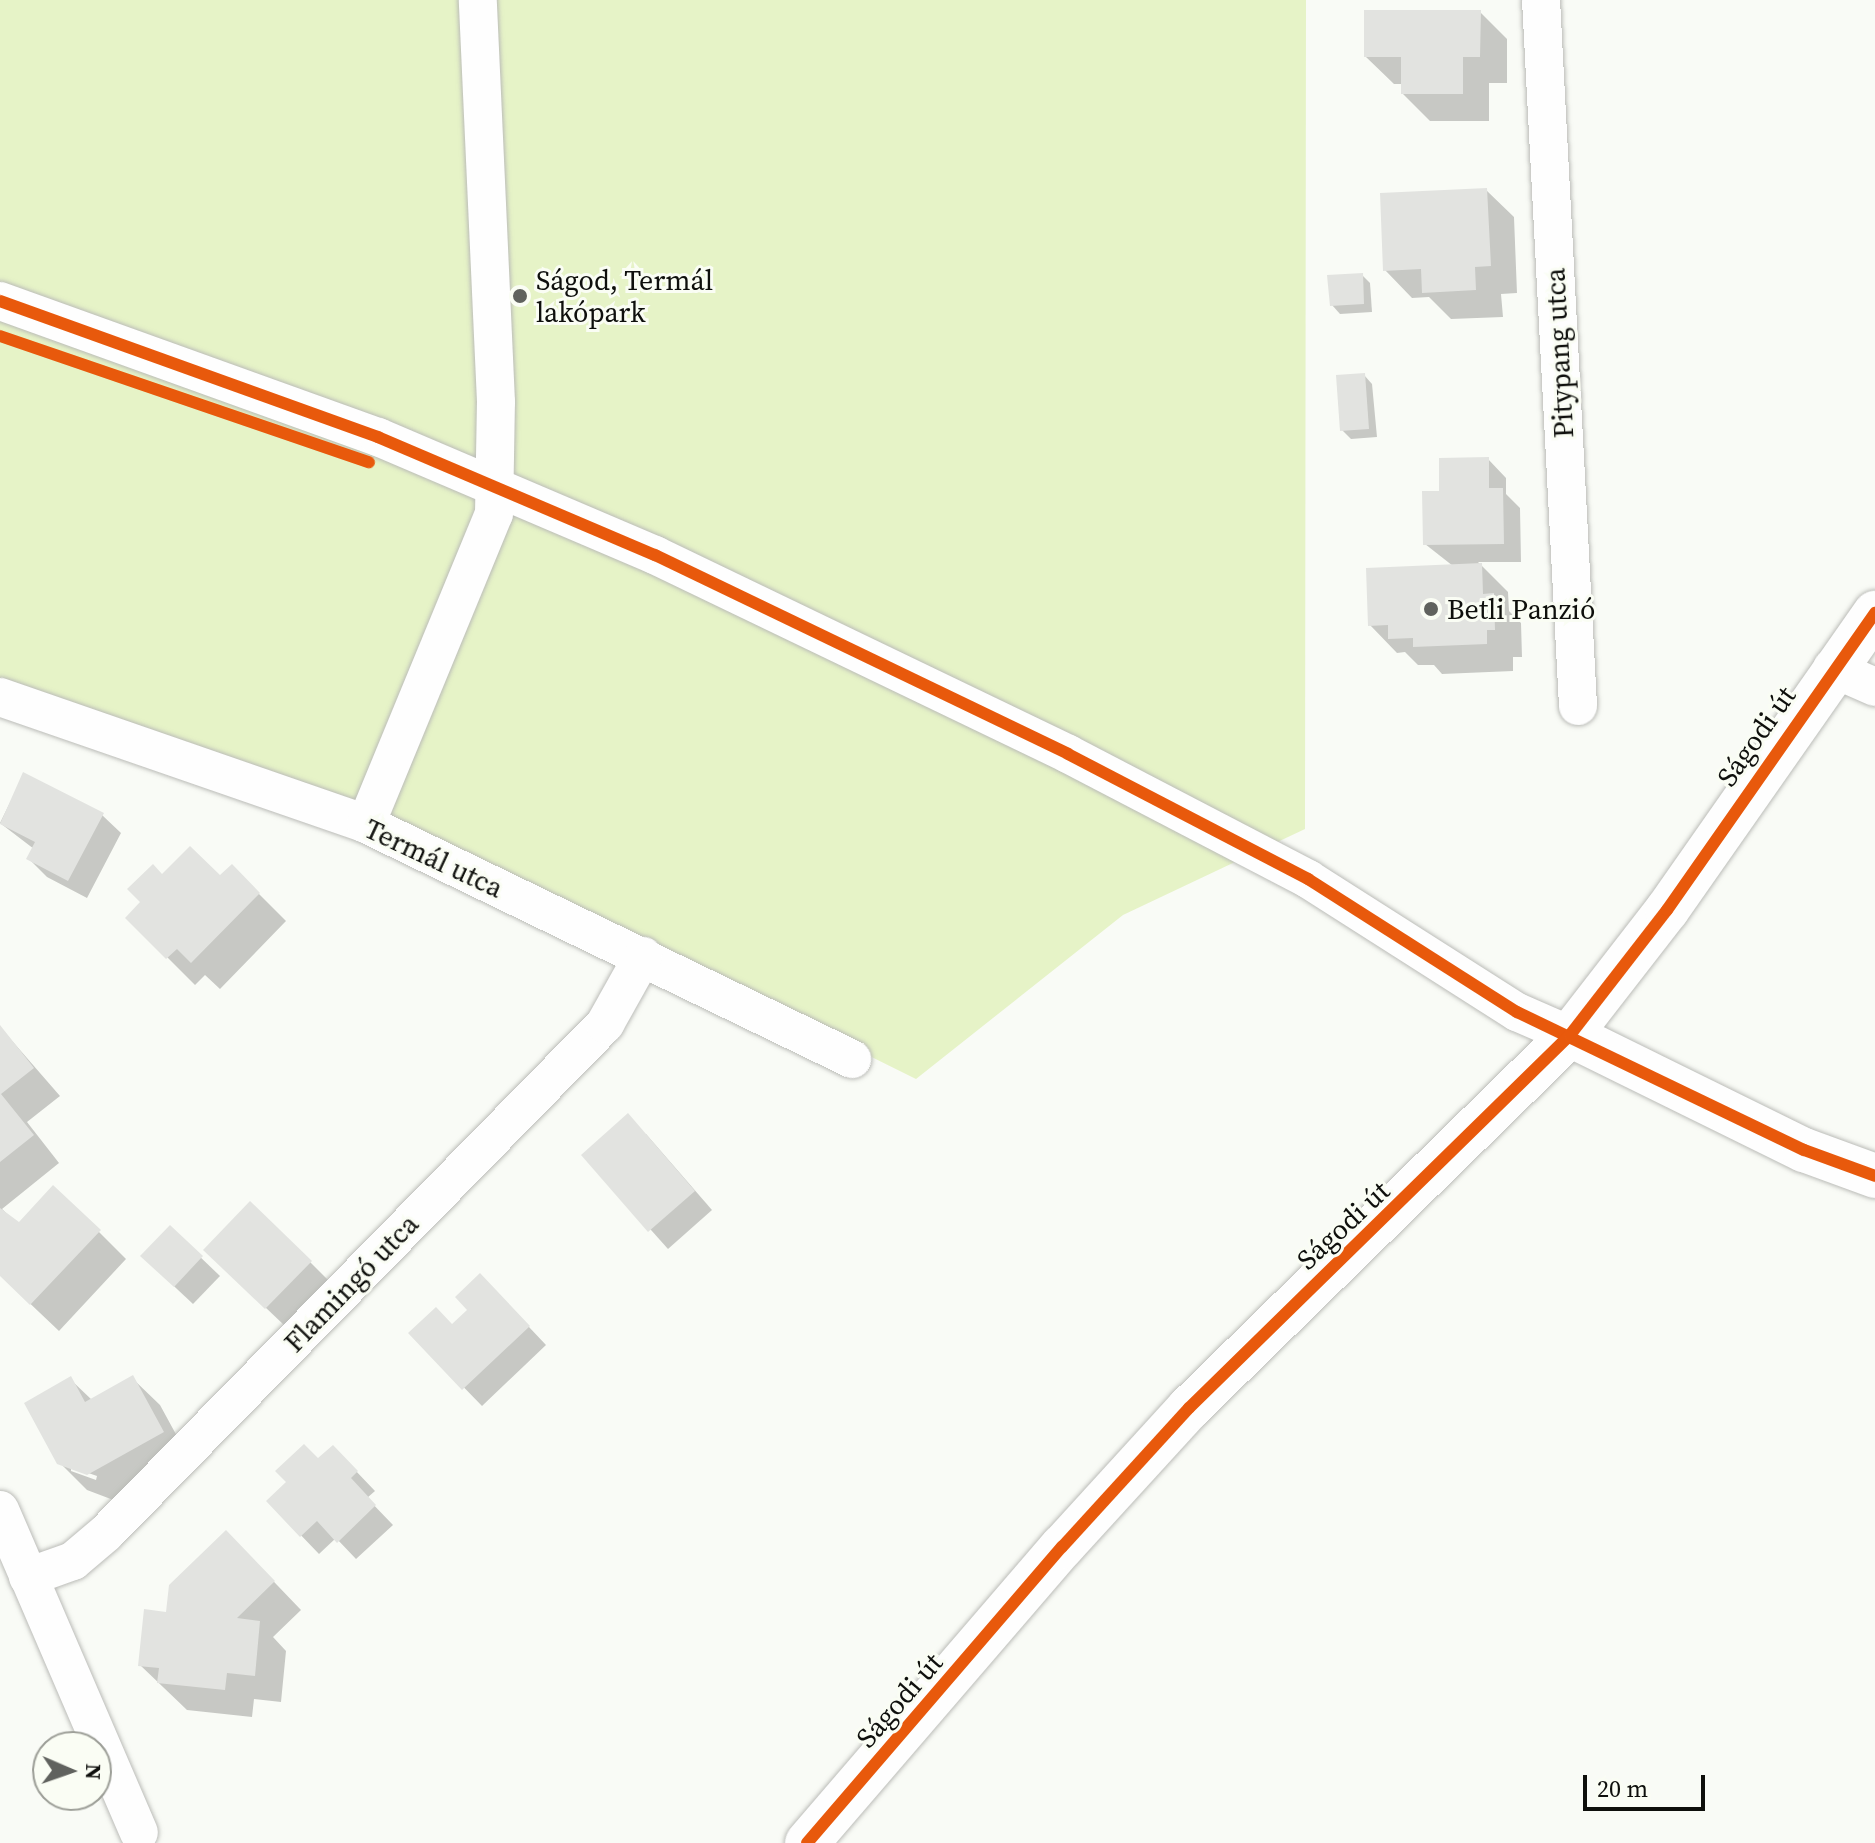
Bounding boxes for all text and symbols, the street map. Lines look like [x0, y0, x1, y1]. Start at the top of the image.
place label: Ságod, Termál lakópark [536, 263, 714, 329]
street label: Pitypang utca [1538, 267, 1580, 439]
marker: Ságod, Termál lakópark [511, 287, 529, 305]
place label: Betli Panzió [1447, 592, 1595, 626]
marker: Betli Panzió [1422, 600, 1440, 618]
street label: Ságodi út [1710, 680, 1802, 792]
street label: Termál utca [359, 811, 509, 905]
street label: Ságodi út [1290, 1174, 1396, 1276]
street label: Flamingó utca [277, 1207, 425, 1359]
street label: Ságodi út [849, 1646, 949, 1754]
north arrow [32, 1731, 112, 1811]
scale bar [1587, 1759, 1709, 1809]
text: N [79, 1763, 109, 1780]
text: 20 m [1597, 1772, 1648, 1805]

